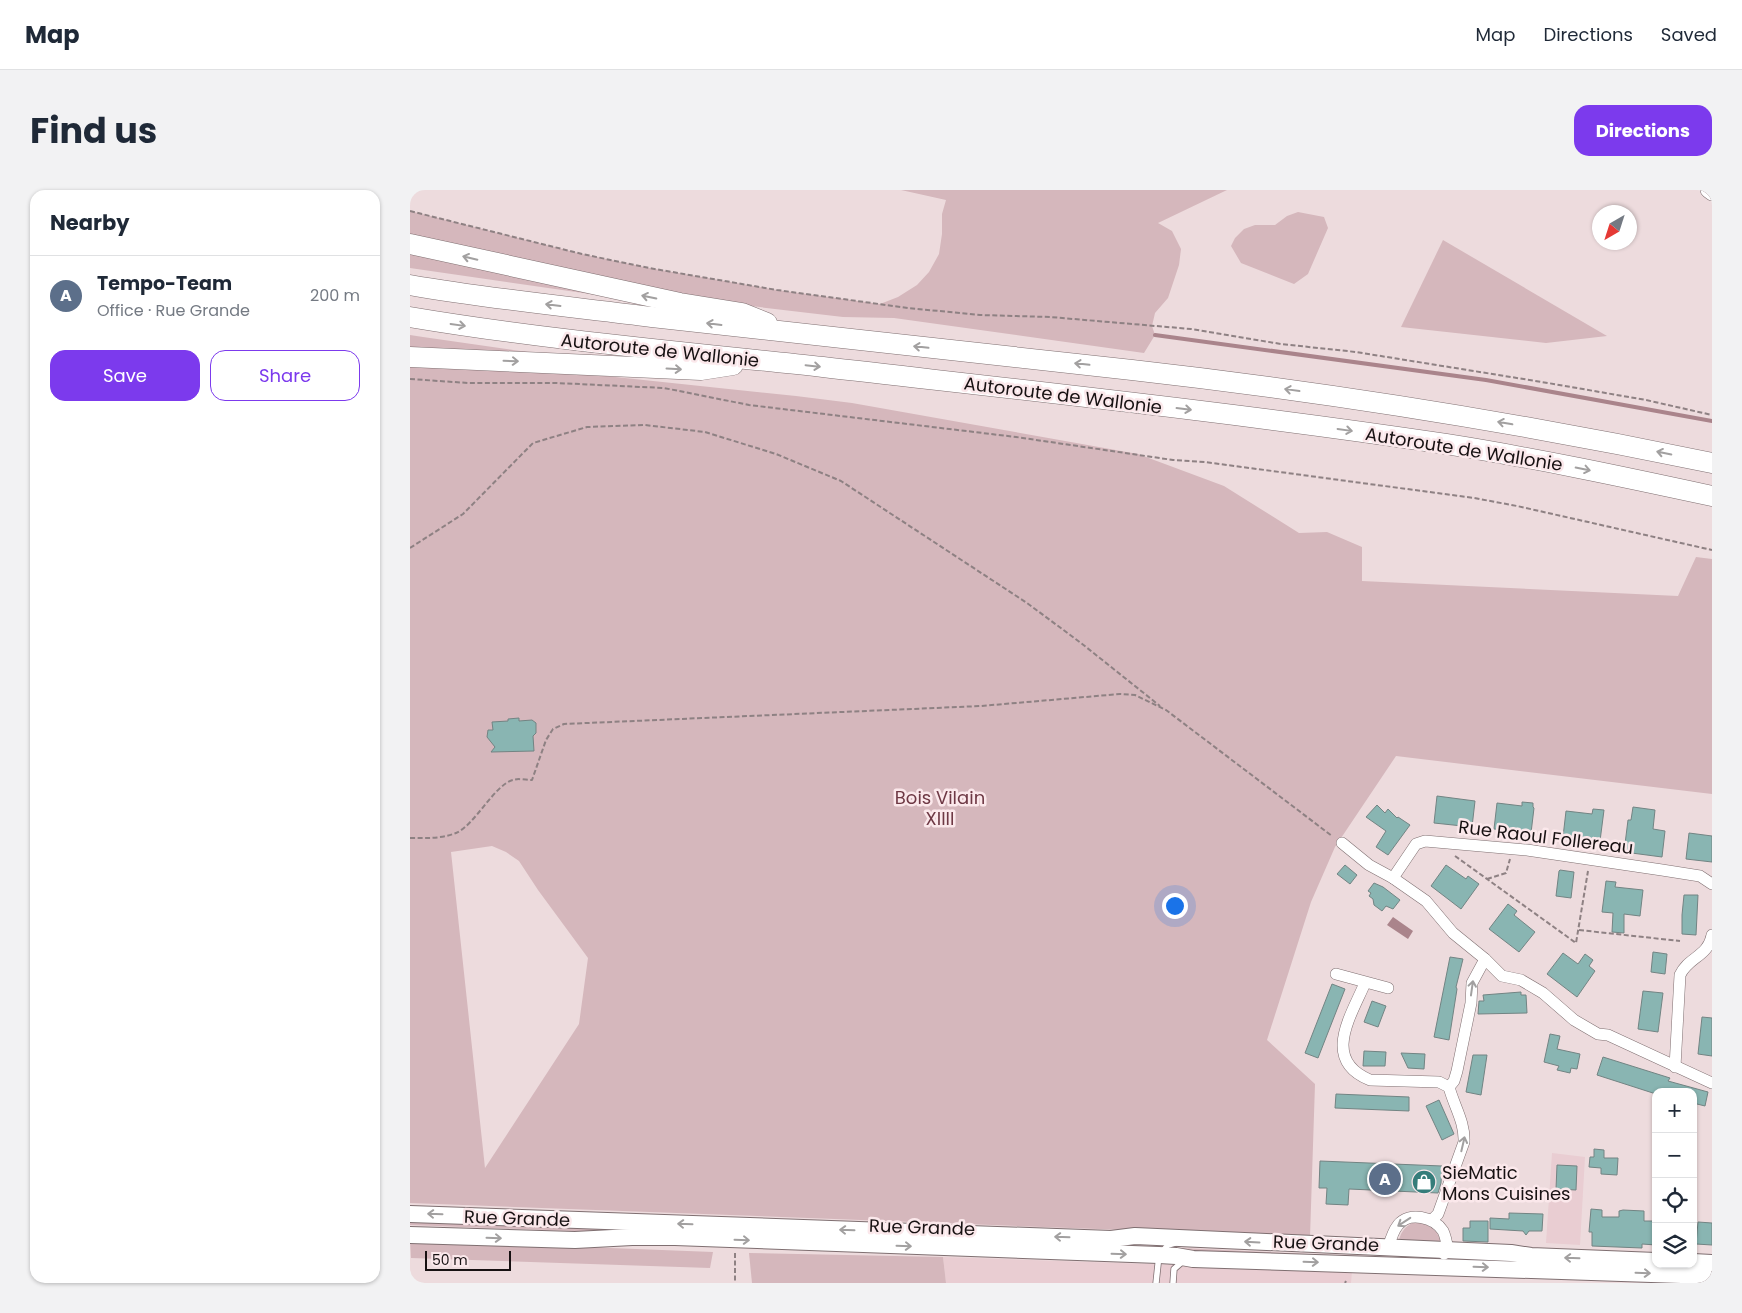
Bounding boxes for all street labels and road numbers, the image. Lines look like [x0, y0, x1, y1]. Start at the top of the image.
street label: Autoroute de Wallonie [560, 327, 760, 373]
street label: Autoroute de Wallonie [963, 370, 1163, 420]
street label: Autoroute de Wallonie [1364, 421, 1564, 477]
street label: Rue Raoul Follereau [1457, 814, 1635, 860]
street label: Rue Grande [464, 1204, 570, 1232]
street label: Rue Grande [869, 1213, 975, 1241]
street label: Rue Grande [1273, 1229, 1379, 1257]

